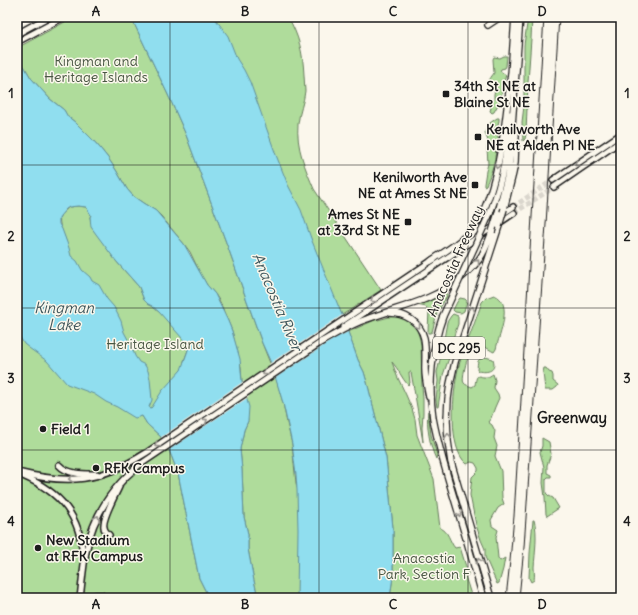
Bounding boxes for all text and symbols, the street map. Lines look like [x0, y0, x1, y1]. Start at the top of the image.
text: A [92, 3, 101, 20]
text: B [241, 3, 250, 20]
text: C [389, 3, 398, 20]
text: D [537, 3, 547, 20]
park label: Kingman and Heritage Islands [44, 52, 148, 86]
place label: 34th St NE at Blaine St NE [454, 77, 536, 111]
text: 1 [8, 85, 14, 102]
text: 1 [624, 85, 630, 102]
marker: 34th St NE at Blaine St NE [441, 89, 451, 99]
place label: Kenilworth Ave NE at Alden Pl NE [486, 120, 595, 154]
marker: Kenilworth Ave NE at Alden Pl NE [473, 132, 483, 142]
one-way arrow [574, 159, 581, 167]
one-way arrow [494, 163, 502, 170]
place label: Kenilworth Ave NE at Ames St NE [358, 168, 467, 202]
marker: Kenilworth Ave NE at Ames St NE [470, 180, 480, 190]
street label: Anacostia Freeway [422, 203, 488, 319]
place label: Ames St NE at 33rd St NE [317, 205, 400, 239]
marker: Ames St NE at 33rd St NE [403, 217, 413, 227]
text: 2 [7, 228, 15, 245]
text: 2 [623, 228, 631, 245]
water label: Anacostia River [248, 250, 307, 355]
one-way arrow [472, 259, 479, 266]
one-way arrow [370, 295, 377, 303]
water label: Kingman Lake [34, 298, 94, 334]
one-way arrow [467, 306, 476, 313]
one-way arrow [413, 322, 420, 329]
park label: Heritage Island [106, 335, 204, 353]
road number: DC 295 [433, 337, 485, 359]
one-way arrow [262, 368, 269, 376]
text: 3 [7, 370, 15, 387]
text: 3 [623, 370, 631, 387]
district label: Greenway [537, 408, 607, 428]
one-way arrow [201, 418, 208, 426]
place label: Field 1 [51, 420, 90, 438]
marker: Field 1 [38, 424, 48, 434]
one-way arrow [443, 433, 452, 439]
one-way arrow [154, 441, 161, 448]
place label: RFK Campus [104, 459, 185, 477]
marker: RFK Campus [91, 463, 101, 473]
one-way arrow [68, 475, 74, 484]
one-way arrow [454, 510, 463, 517]
text: 4 [7, 513, 15, 530]
text: 4 [623, 513, 631, 530]
one-way arrow [92, 514, 100, 522]
place label: New Stadium at RFK Campus [46, 531, 143, 565]
marker: New Stadium at RFK Campus [33, 543, 43, 553]
park label: Anacostia Park, Section F [378, 549, 470, 583]
one-way arrow [475, 557, 484, 564]
text: A [92, 596, 101, 613]
text: B [241, 596, 250, 613]
text: C [389, 596, 398, 613]
text: D [537, 596, 547, 613]

